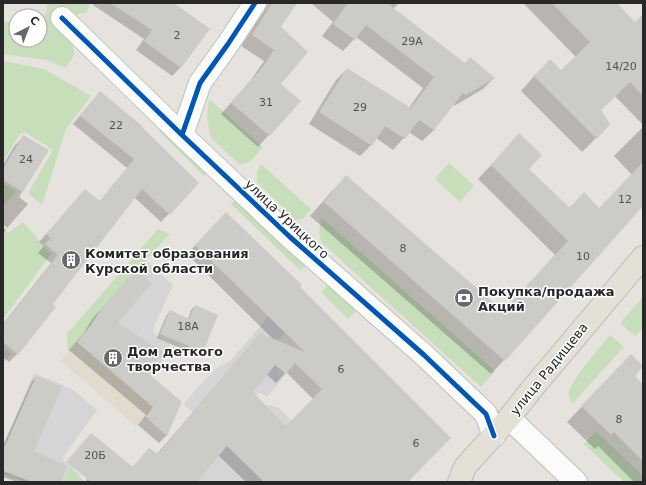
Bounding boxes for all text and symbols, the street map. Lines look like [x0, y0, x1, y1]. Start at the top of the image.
north arrow [8, 8, 48, 48]
text: С [27, 13, 42, 28]
house number: 2 [174, 29, 181, 42]
house number: 29А [401, 35, 423, 48]
house number: 14/20 [605, 60, 637, 73]
house number: 31 [259, 96, 273, 109]
house number: 29 [353, 101, 367, 114]
house number: 22 [109, 119, 123, 132]
house number: 24 [19, 153, 33, 166]
street label: улица Урицкого [242, 176, 332, 262]
house number: 12 [618, 193, 632, 206]
house number: 8 [400, 242, 407, 255]
place label: Комитет образования Курской области [85, 246, 249, 276]
building icon: Комитет образования Курской области [60, 249, 82, 271]
house number: 10 [576, 250, 590, 263]
place label: Покупка/продажа Акций [478, 284, 615, 314]
bank icon: Покупка/продажа Акций [453, 287, 475, 309]
house number: 18А [177, 320, 199, 333]
street label: улица Радищева [507, 320, 591, 418]
place label: Дом деткого творчества [127, 344, 223, 374]
building icon: Дом деткого творчества [102, 347, 124, 369]
house number: 6 [338, 363, 345, 376]
house number: 8 [616, 413, 623, 426]
house number: 6 [413, 437, 420, 450]
house number: 20Б [84, 449, 106, 462]

